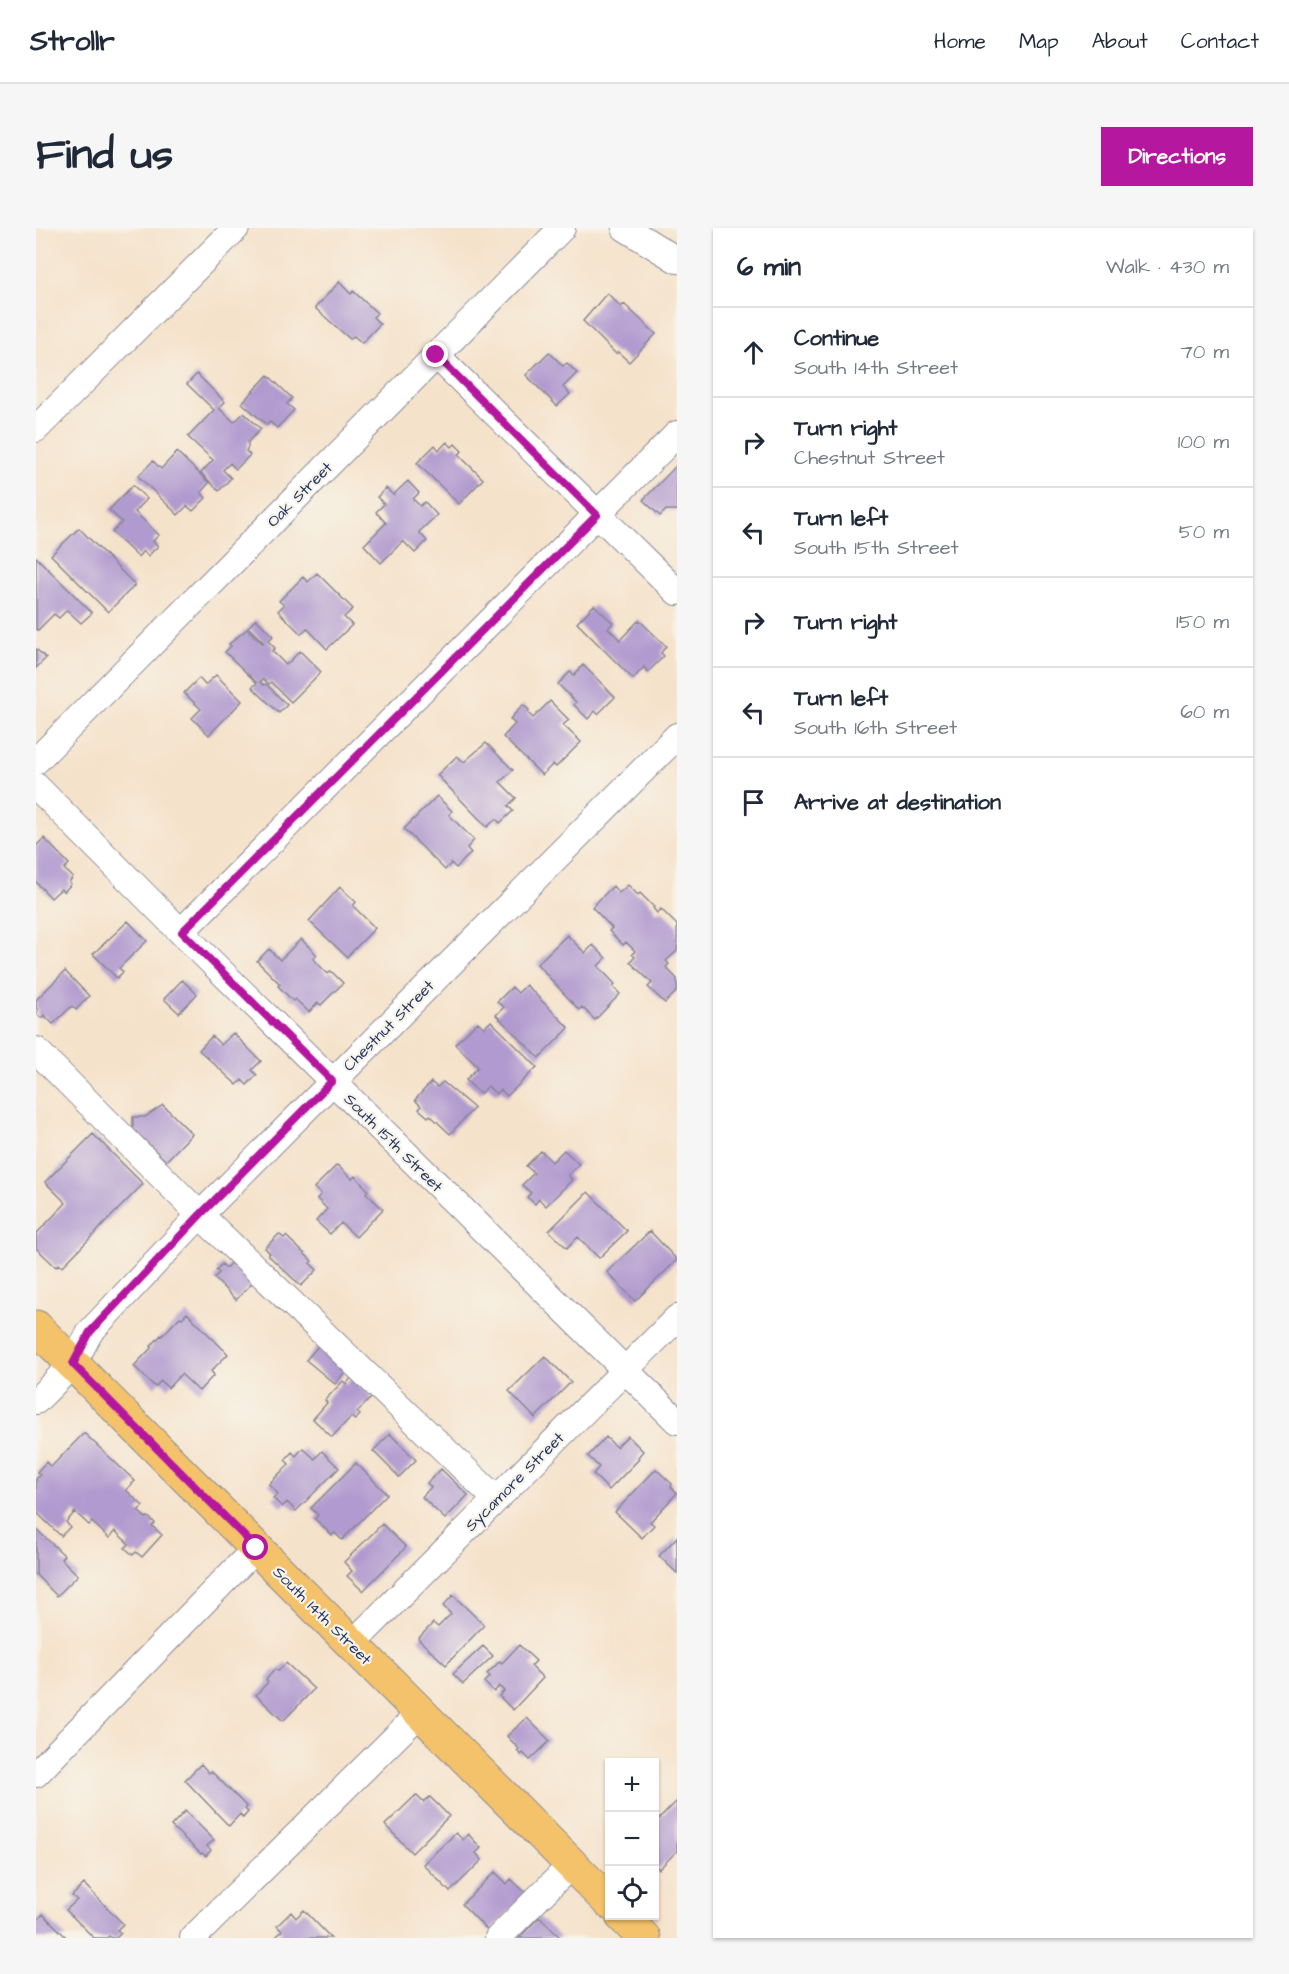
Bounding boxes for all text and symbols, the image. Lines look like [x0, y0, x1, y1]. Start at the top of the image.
text: Strollr [30, 22, 115, 61]
text: Home [934, 27, 986, 56]
text: Map [1019, 27, 1059, 56]
text: About [1092, 27, 1148, 56]
text: Contact [1181, 27, 1259, 56]
text: Find us [36, 127, 173, 185]
button: Directions [1101, 127, 1253, 186]
text: 6 min [737, 249, 801, 285]
text: Walk · 430 m [1106, 253, 1229, 281]
text: Continue [794, 323, 879, 354]
icon: ahead [737, 336, 770, 369]
text: 70 m [1181, 338, 1229, 366]
route end [422, 341, 448, 367]
text: South 14th Street [794, 354, 958, 382]
text: Turn right [794, 413, 897, 444]
icon: right [737, 426, 770, 459]
text: 100 m [1178, 428, 1229, 456]
text: Chestnut Street [794, 444, 945, 472]
street label: Oak Street [262, 457, 338, 532]
text: Turn left [794, 503, 888, 534]
icon: left [737, 516, 770, 549]
text: 50 m [1179, 518, 1229, 546]
text: South 15th Street [794, 534, 959, 562]
icon: right [737, 606, 770, 639]
text: Turn right [794, 607, 897, 638]
text: 150 m [1176, 608, 1229, 636]
text: Turn left [794, 683, 888, 714]
icon: left [737, 696, 770, 729]
text: 60 m [1180, 698, 1229, 726]
text: South 16th Street [794, 714, 957, 742]
icon: arrive [737, 786, 770, 819]
text: Arrive at destination [794, 787, 1001, 818]
street label: Chestnut Street [338, 975, 440, 1076]
street label: South 15th Street [339, 1088, 448, 1197]
street label: Sycamore Street [460, 1427, 570, 1537]
route start [242, 1534, 268, 1560]
street label: South 14th Street [268, 1562, 377, 1670]
map controls [605, 1758, 659, 1920]
button: + [605, 1758, 659, 1812]
button: − [605, 1812, 659, 1866]
button: locate [605, 1866, 659, 1920]

